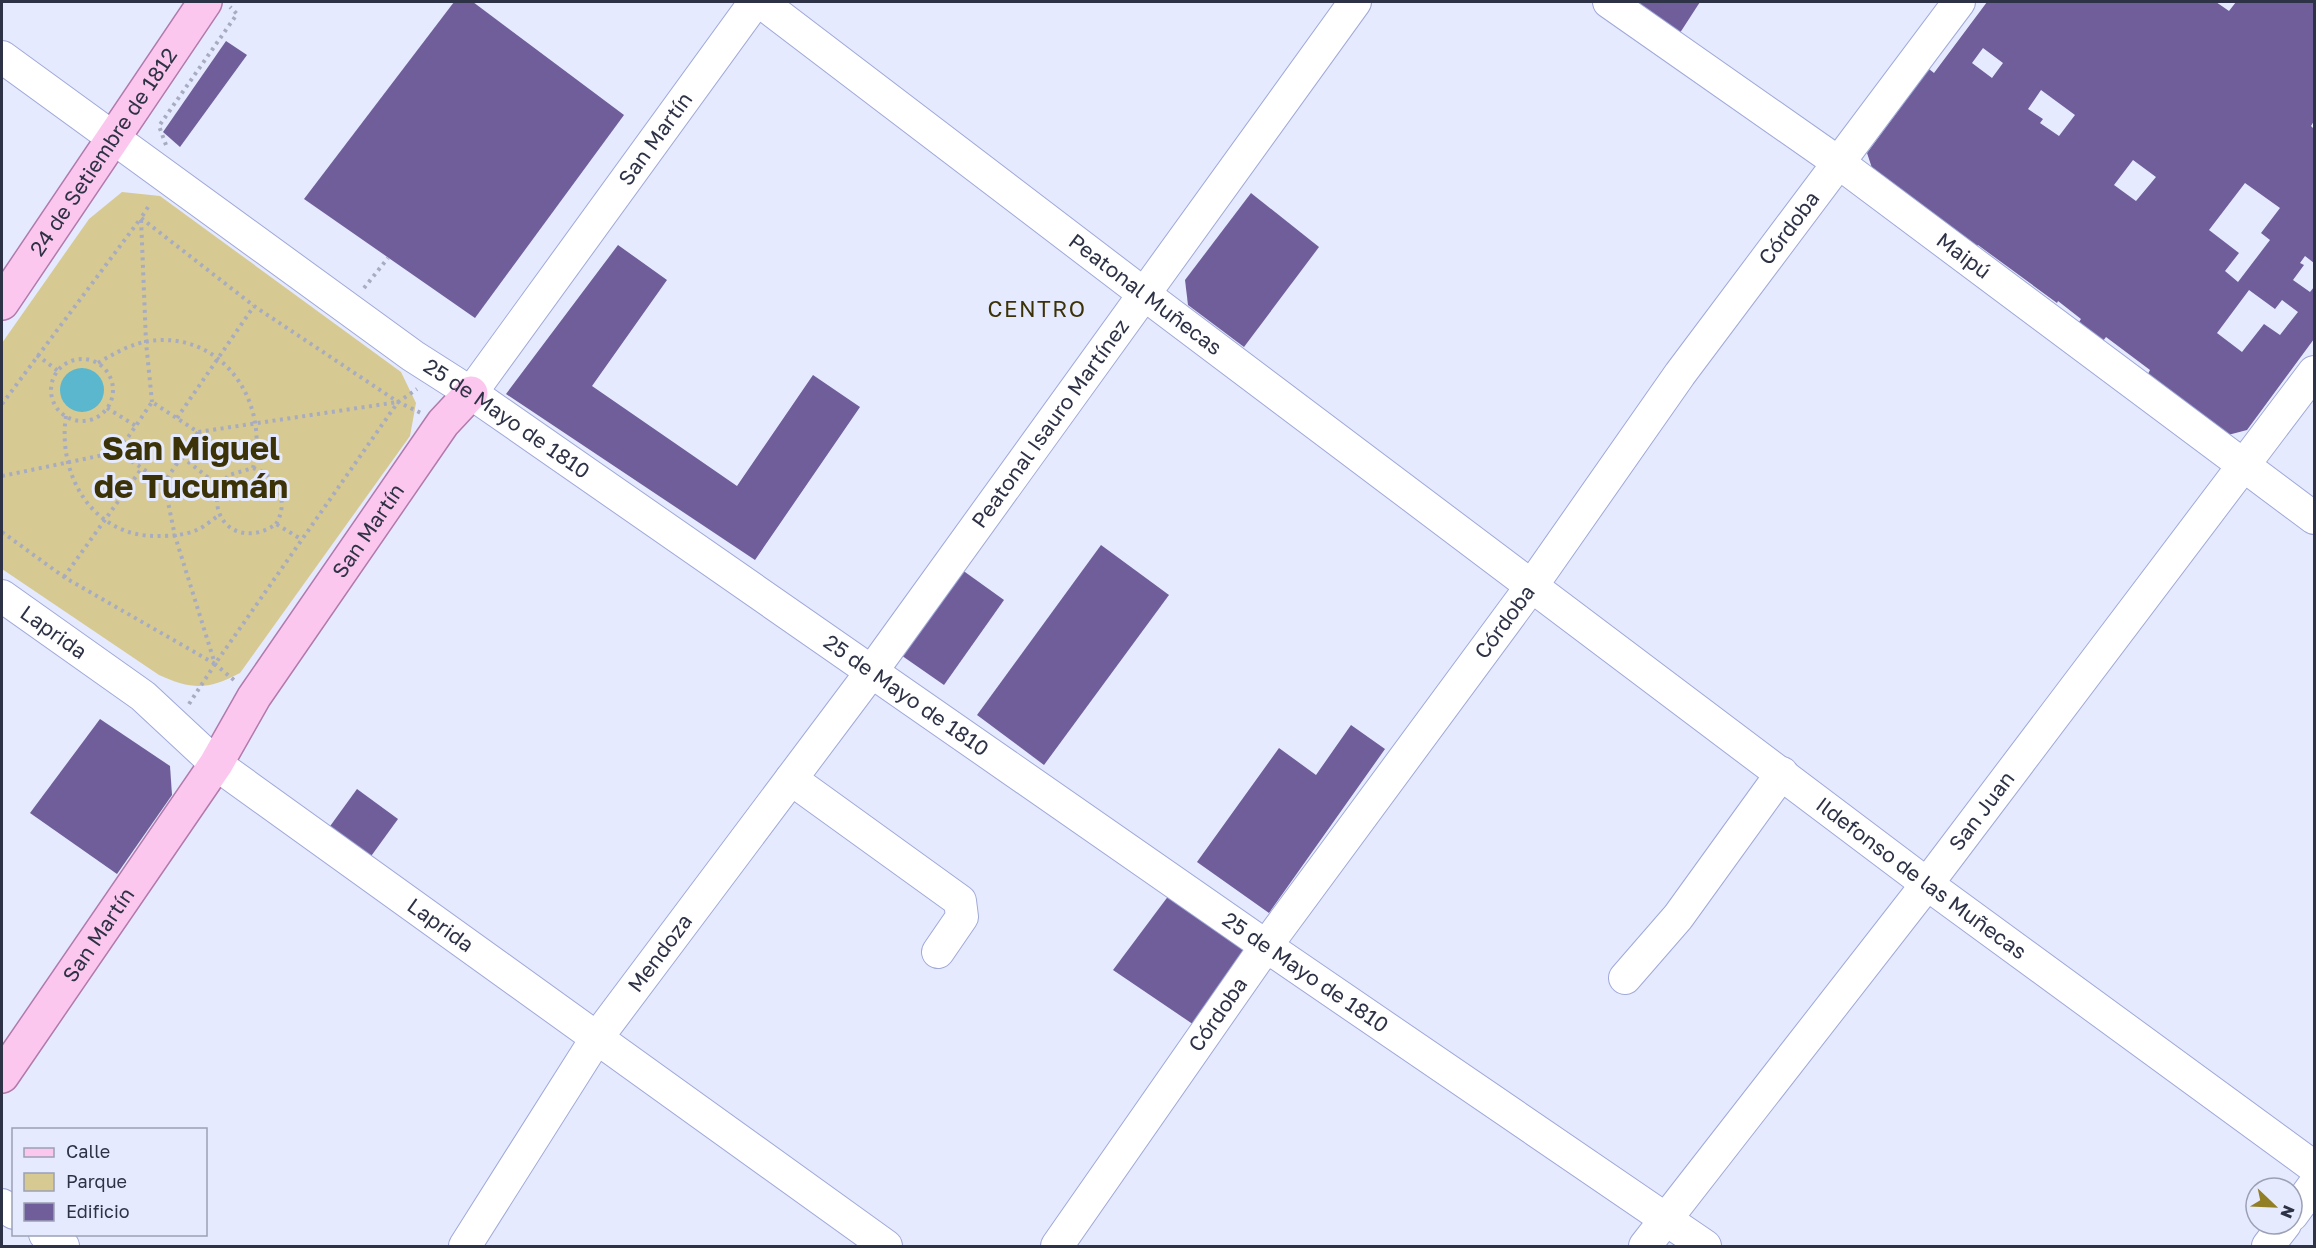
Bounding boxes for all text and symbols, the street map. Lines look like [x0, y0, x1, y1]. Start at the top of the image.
street label: 24 de Setiembre de 1812 [24, 43, 182, 260]
street label: San Martín [612, 87, 697, 190]
street label: Córdoba [1753, 186, 1824, 270]
street label: Maipú [1932, 226, 1996, 284]
street label: Peatonal Muñecas [1064, 227, 1228, 360]
district label: CENTRO [988, 295, 1086, 322]
street label: Peatonal Isauro Martínez [966, 313, 1134, 533]
street label: 25 de Mayo de 1810 [419, 352, 595, 484]
district label: San Miguel de Tucumán [94, 428, 288, 505]
street label: San Martín [326, 478, 409, 583]
street label: Córdoba [1468, 580, 1540, 664]
street label: Laprida [16, 599, 92, 664]
street label: 25 de Mayo de 1810 [819, 628, 994, 761]
street label: San Juan [1943, 766, 2019, 856]
street label: Ildefonso de las Muñecas [1811, 791, 2032, 964]
street label: San Martín [56, 882, 139, 987]
street label: Laprida [403, 892, 479, 957]
street label: 25 de Mayo de 1810 [1218, 906, 1394, 1038]
street label: Mendoza [622, 908, 697, 997]
street label: Córdoba [1182, 972, 1252, 1056]
legend [12, 1128, 207, 1236]
text: Calle [66, 1140, 110, 1162]
text: Parque [66, 1170, 127, 1192]
north arrow [2244, 1176, 2304, 1236]
text: Edificio [66, 1200, 130, 1222]
text: N [2276, 1202, 2299, 1221]

